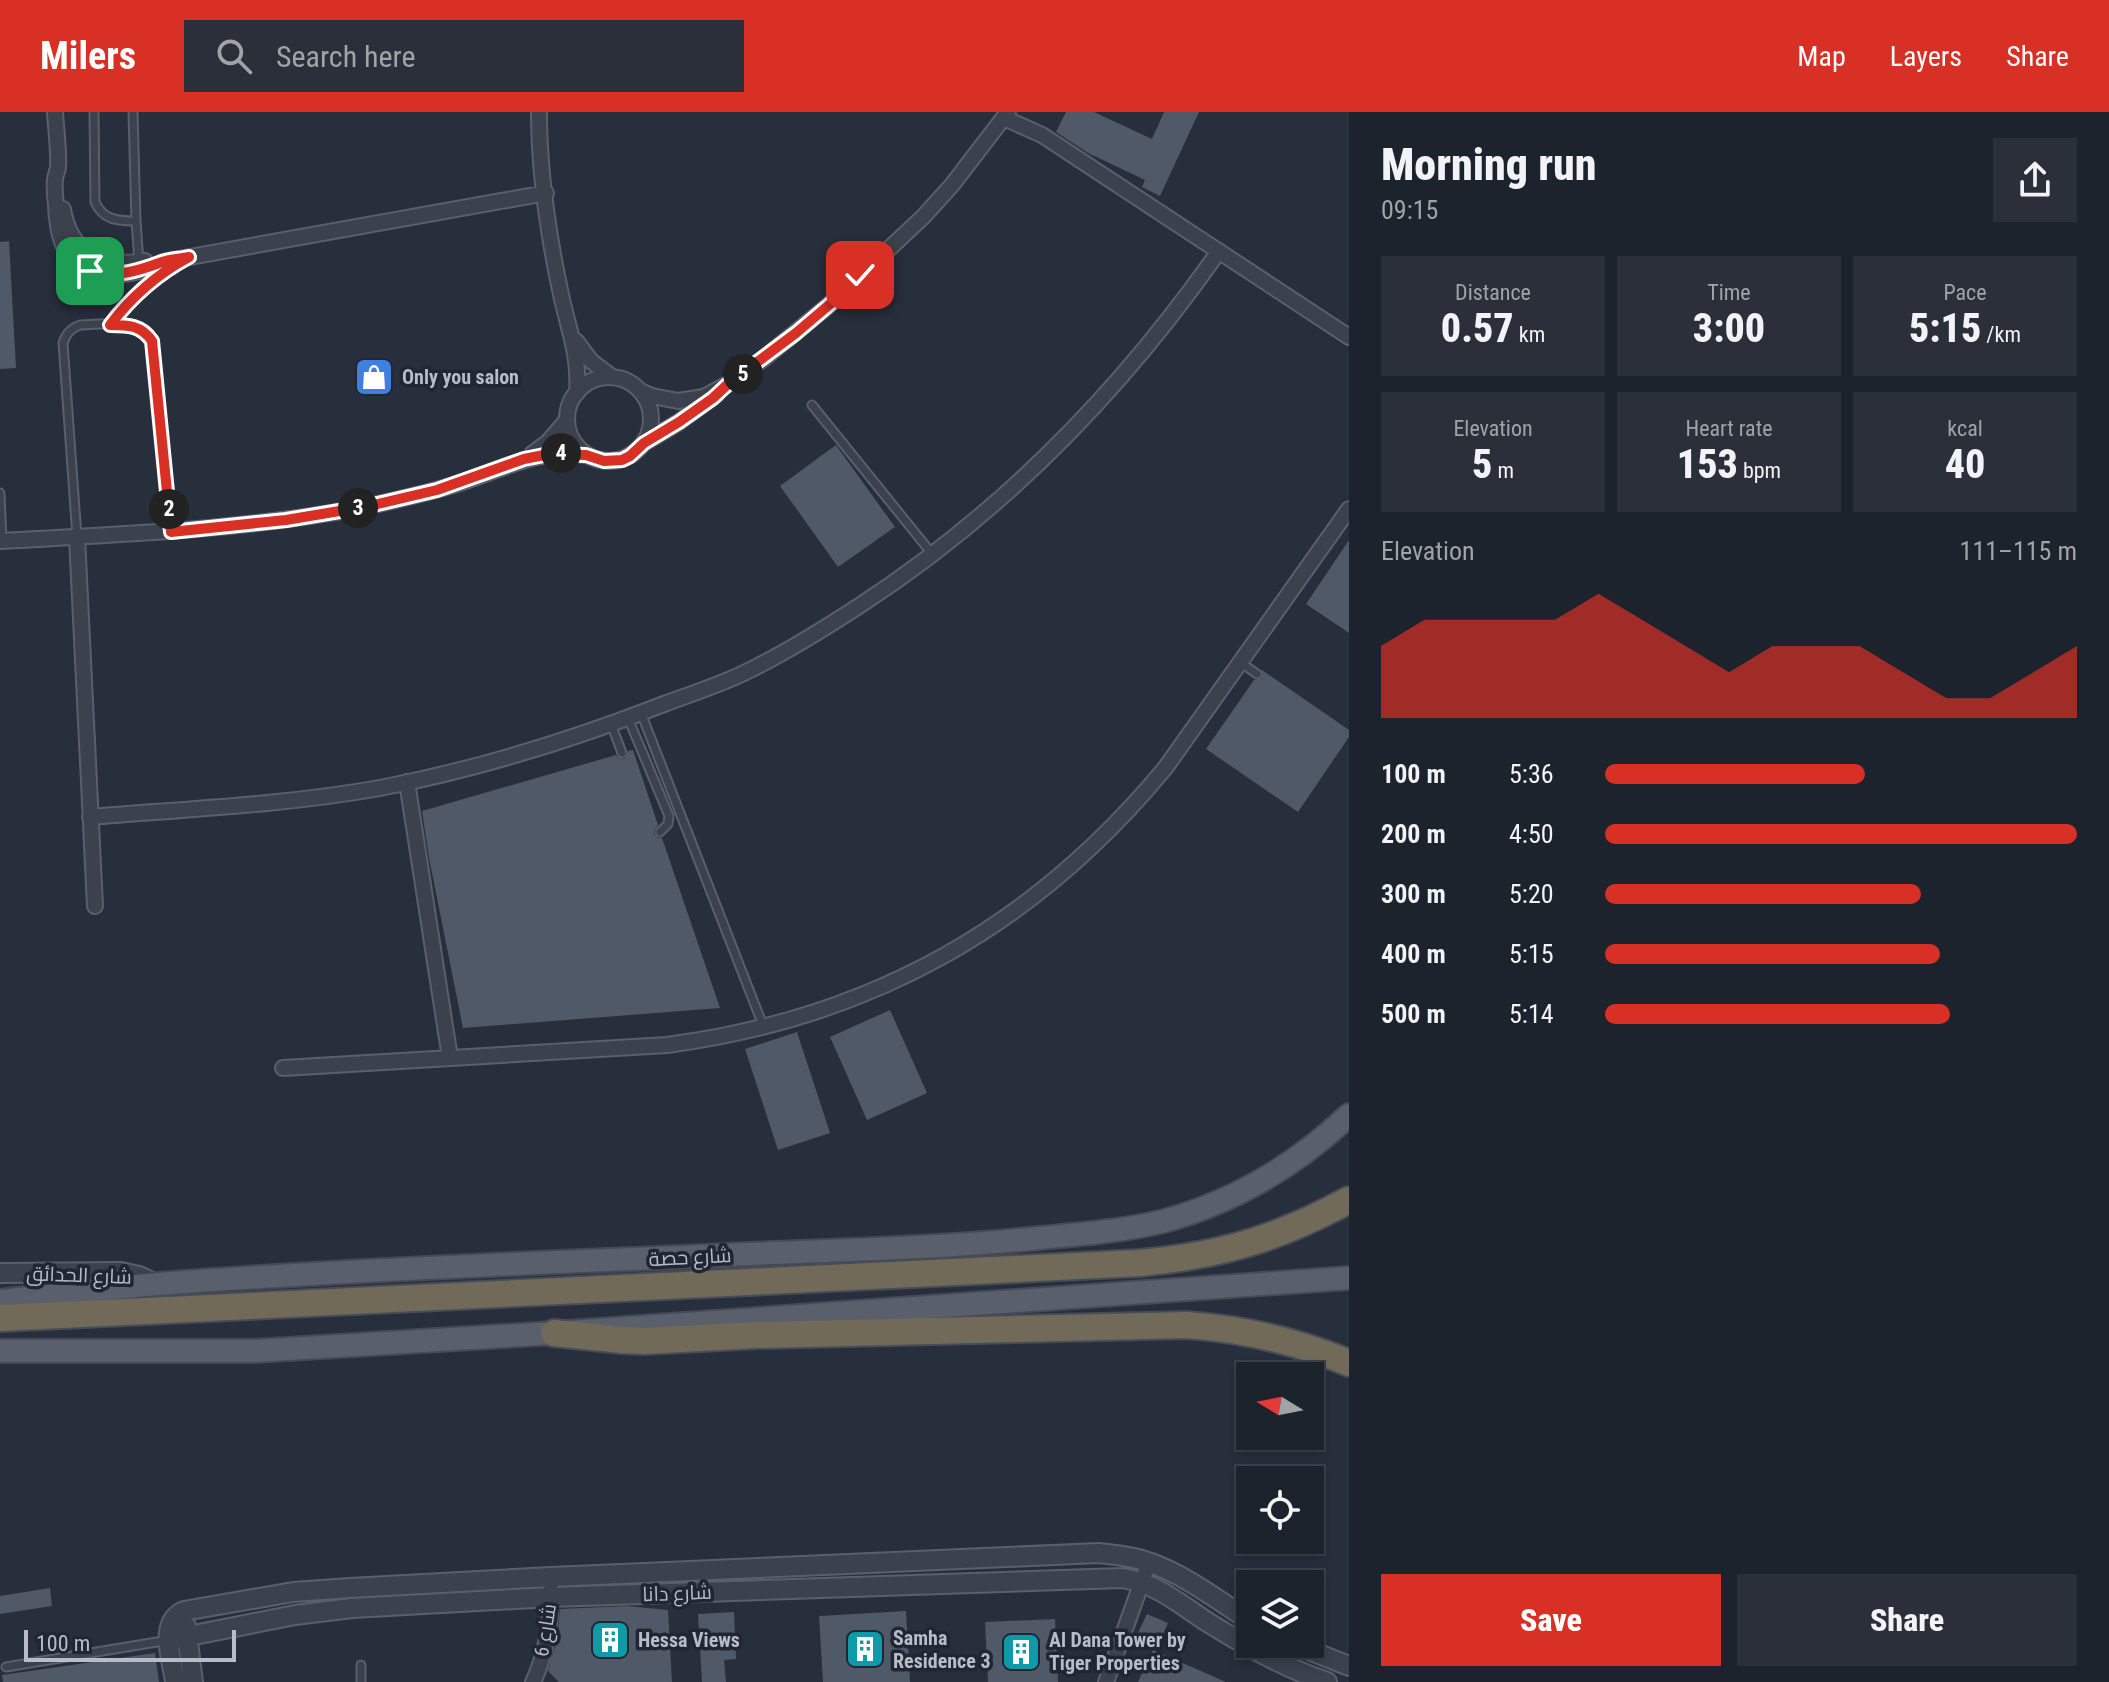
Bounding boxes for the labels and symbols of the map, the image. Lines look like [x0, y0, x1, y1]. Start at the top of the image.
pin [56, 237, 124, 305]
pin [826, 241, 894, 309]
pin: 5 [723, 354, 763, 394]
shop icon: Only you salon [353, 356, 395, 398]
place label: Only you salon [402, 365, 519, 389]
pin: 4 [541, 433, 581, 473]
pin: 3 [338, 488, 378, 528]
pin: 2 [149, 489, 189, 529]
street label: شارع حصة [648, 1243, 732, 1273]
street label: شارع الحدائق [26, 1261, 132, 1291]
north arrow [1236, 1362, 1324, 1450]
street label: شارع دانا [642, 1580, 712, 1608]
street label: شارع 6 [529, 1602, 563, 1658]
building icon: Hessa Views [589, 1619, 631, 1661]
scale bar [24, 1626, 236, 1662]
place label: Samha Residence 3 [893, 1626, 991, 1673]
place label: Hessa Views [638, 1628, 740, 1652]
building icon: Samha Residence 3 [844, 1628, 886, 1670]
place label: Al Dana Tower by Tiger Properties [1049, 1628, 1186, 1675]
building icon: Al Dana Tower by Tiger Properties [1000, 1631, 1042, 1673]

